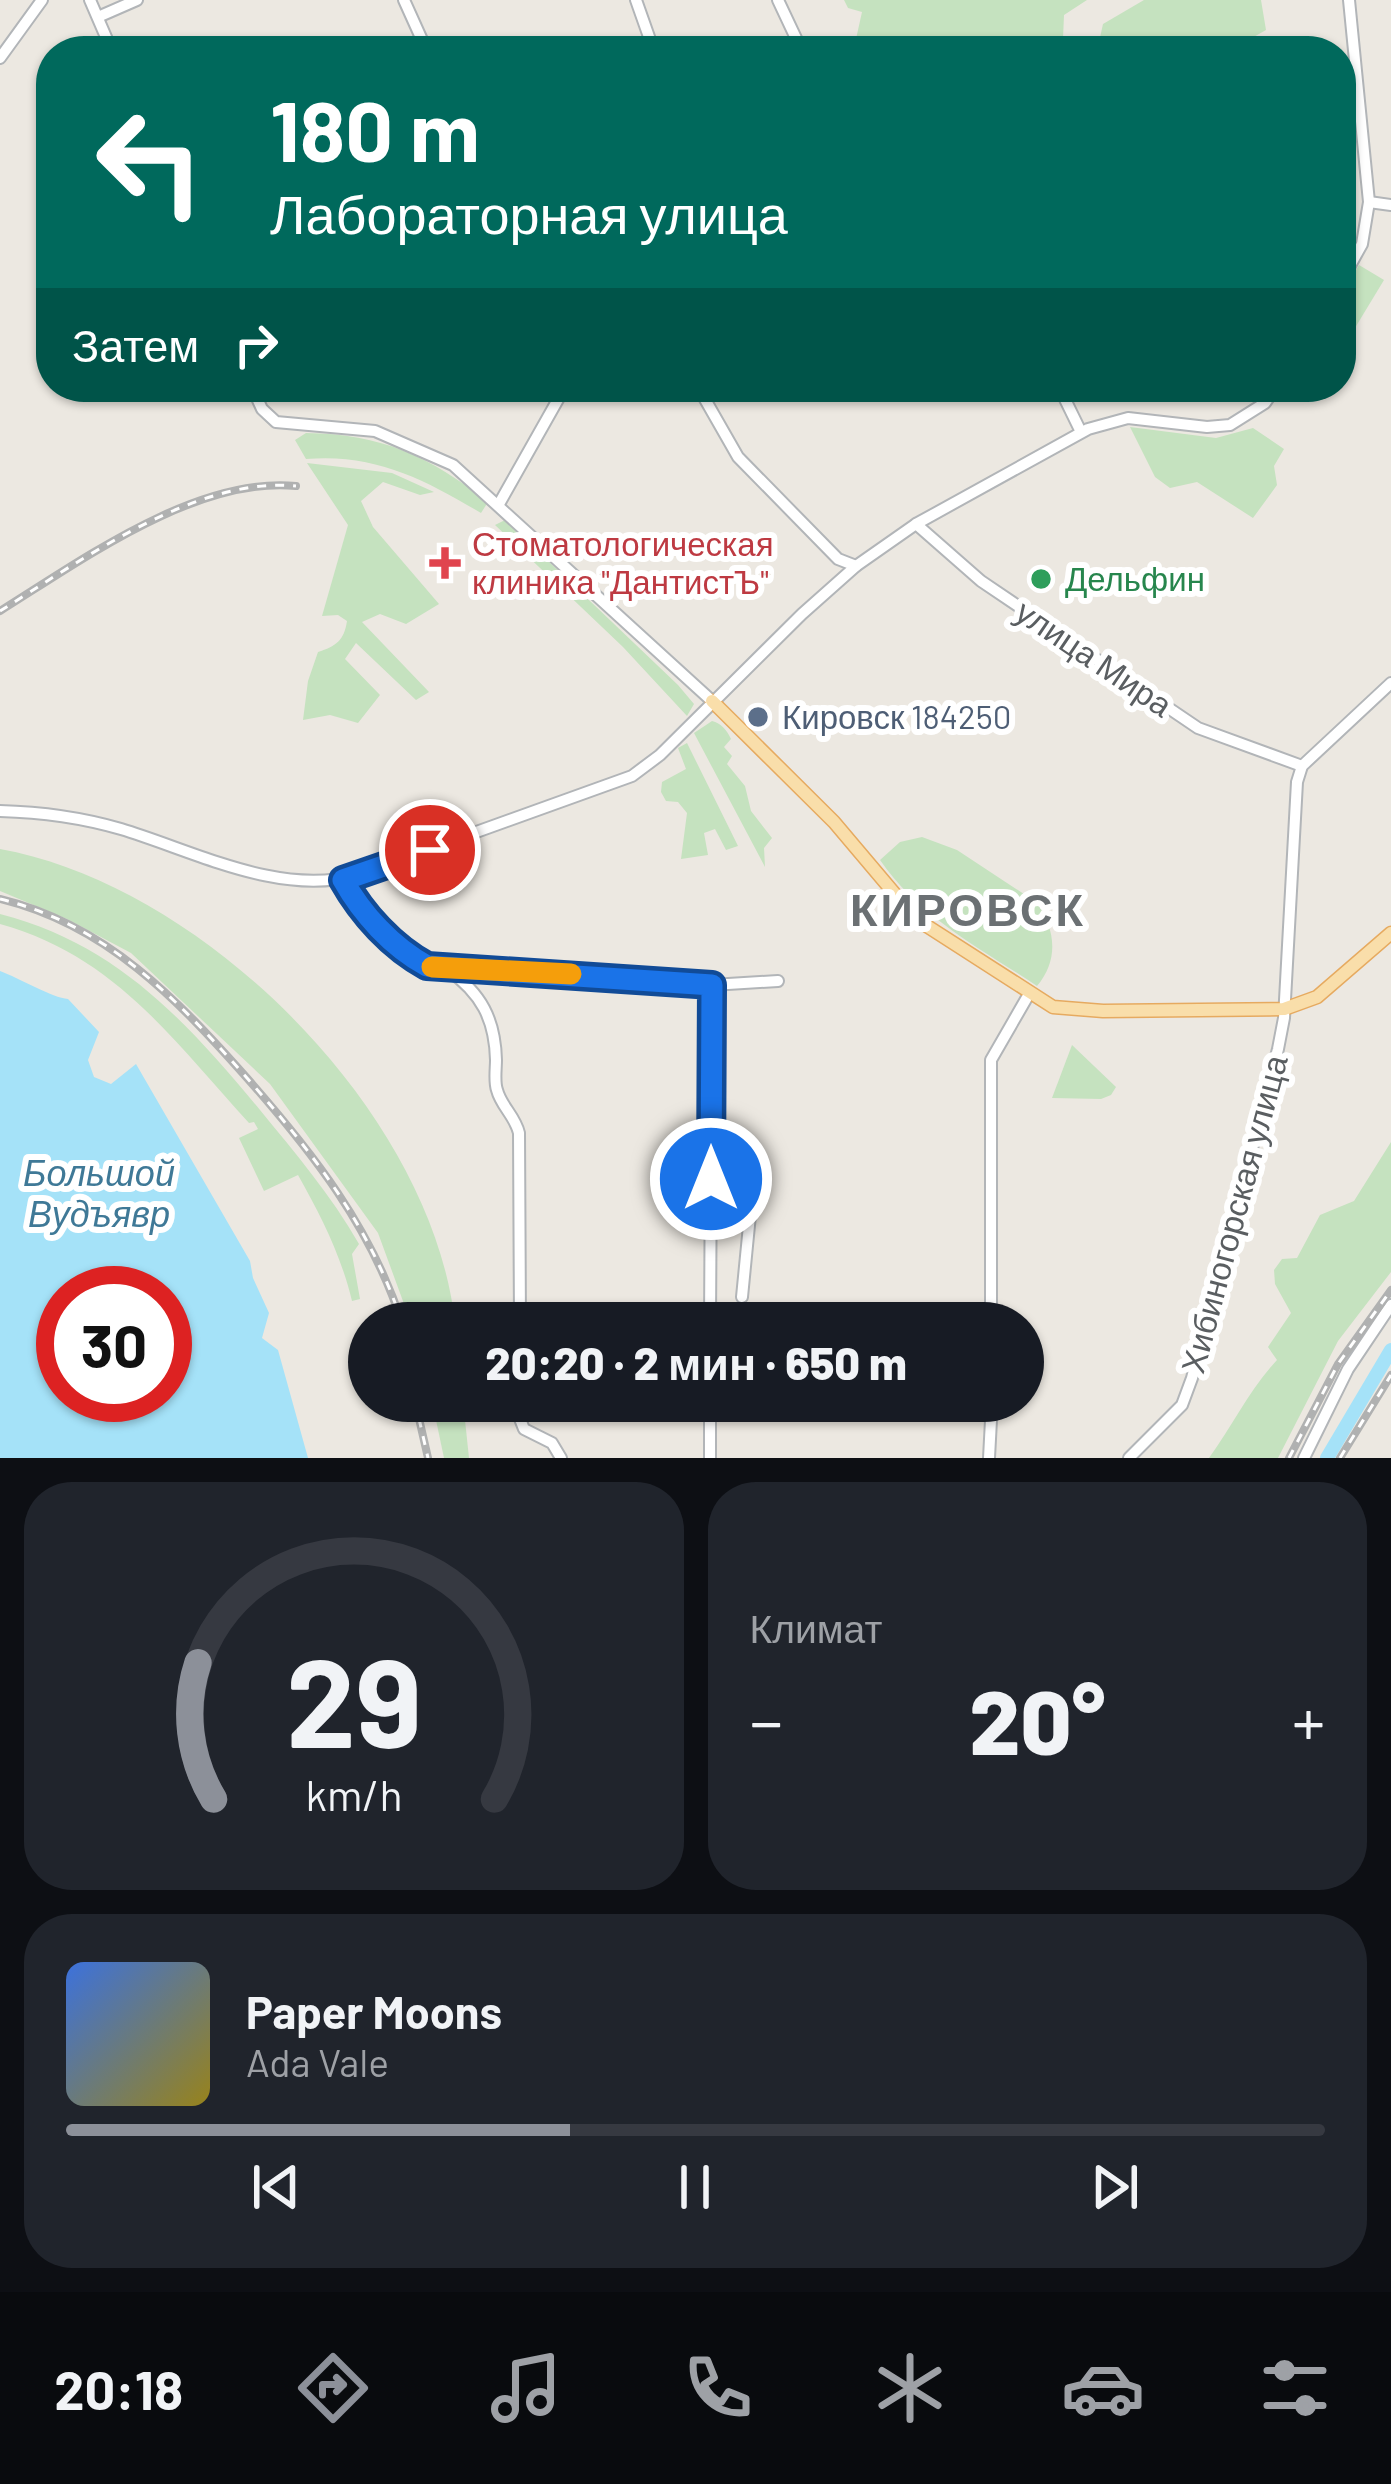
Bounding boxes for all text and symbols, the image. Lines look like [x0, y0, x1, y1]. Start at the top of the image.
text: 180 m [270, 78, 480, 179]
icon: left [72, 84, 228, 240]
text: Лабораторная улица [270, 180, 788, 245]
icon: right [223, 312, 289, 378]
text: Затем [72, 317, 199, 371]
place label: Стоматологическая клиника "ДантистЪ" [472, 523, 774, 601]
marker: Стоматологическая клиника "ДантистЪ" [429, 547, 461, 579]
place label: Дельфин [1065, 558, 1205, 598]
marker: Дельфин [1028, 566, 1054, 592]
street label: улица Мира [1009, 590, 1181, 724]
place label: Кировск 184250 [782, 696, 1011, 736]
marker: Кировск 184250 [745, 704, 771, 730]
pin [379, 799, 481, 901]
icon: arrive [397, 817, 463, 883]
district label: КИРОВСК [850, 881, 1086, 935]
street label: Хибиногорская улица [1171, 1050, 1295, 1377]
position arrow [648, 1116, 774, 1242]
water label: Большой Вудъявр [23, 1150, 175, 1235]
speed limit sign: 30 [36, 1266, 192, 1422]
text: 20:20 · 2 мин · 650 m [485, 1335, 907, 1389]
text: Климат [750, 1604, 882, 1651]
text: 29 [286, 1623, 422, 1773]
text: 20° [969, 1665, 1105, 1773]
text: − [750, 1680, 783, 1759]
text: + [1292, 1680, 1325, 1759]
text: km/h [305, 1768, 402, 1820]
text: Paper Moons [246, 1984, 502, 2038]
text: Ada Vale [246, 2038, 389, 2085]
icon: previous [243, 2154, 309, 2220]
icon: pause [662, 2154, 728, 2220]
icon: next [1082, 2154, 1148, 2220]
icon: directions [291, 2346, 375, 2430]
icon: music [484, 2346, 568, 2430]
icon: phone [676, 2346, 760, 2430]
icon: climate [868, 2346, 952, 2430]
icon: car [1061, 2346, 1145, 2430]
icon: filters [1253, 2346, 1337, 2430]
text: 20:18 [54, 2356, 183, 2421]

